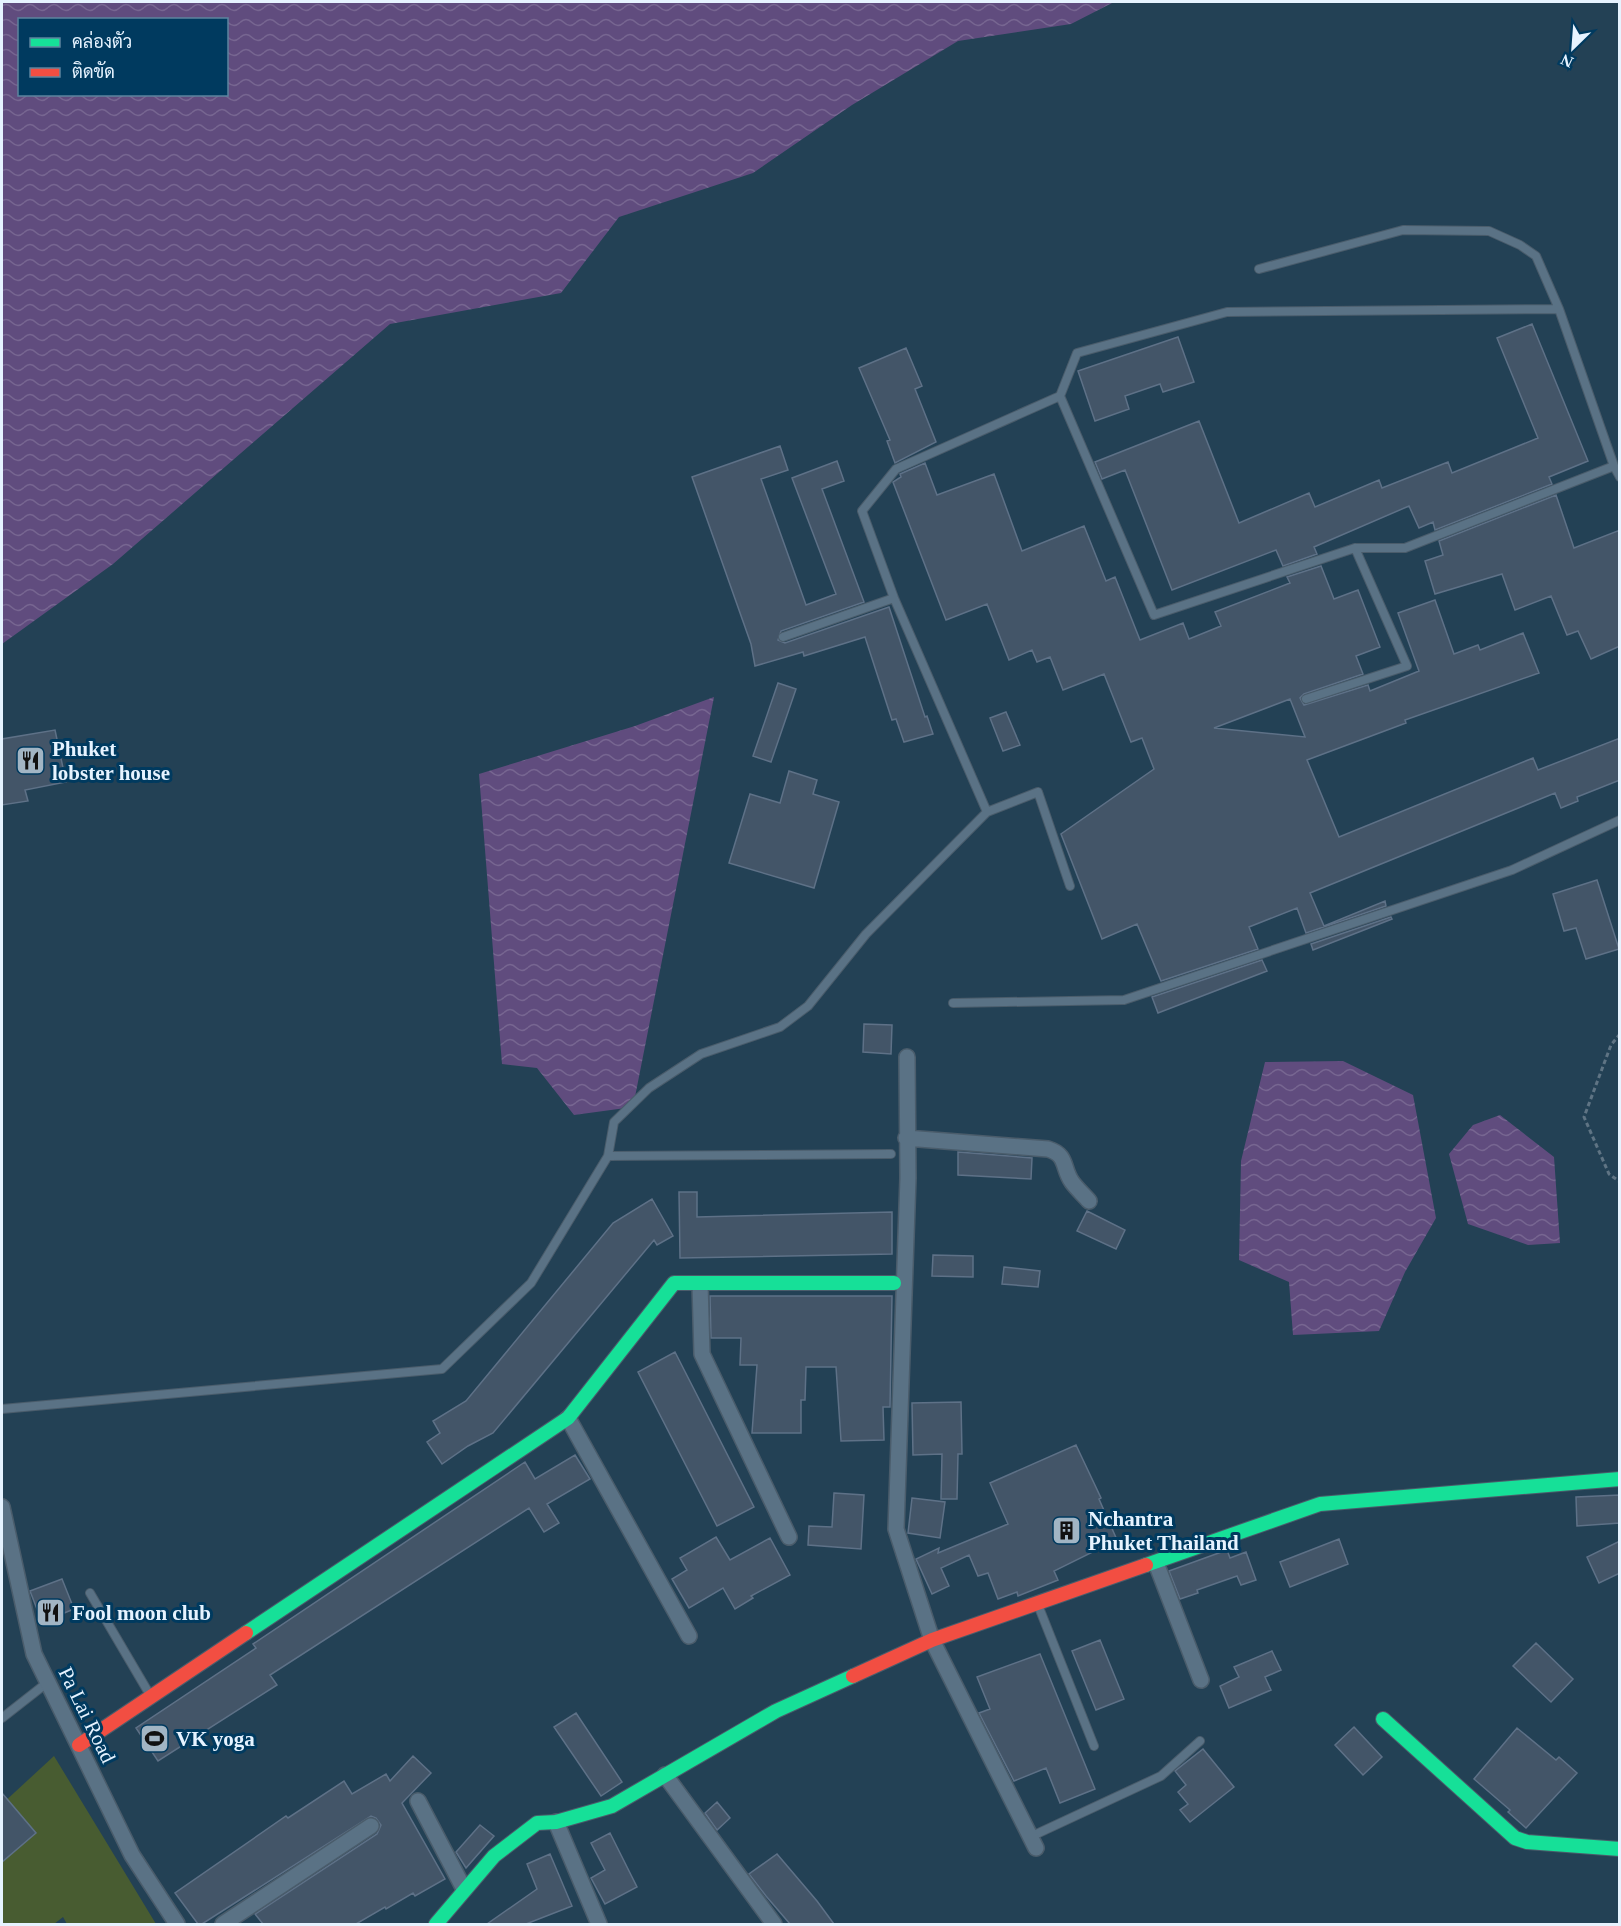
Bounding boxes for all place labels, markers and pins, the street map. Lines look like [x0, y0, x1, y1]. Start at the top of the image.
place label: Phuket lobster house [52, 737, 170, 785]
restaurant icon: Phuket lobster house [15, 745, 47, 777]
place label: Nchantra Phuket Thailand [1088, 1507, 1239, 1555]
building icon: Nchantra Phuket Thailand [1051, 1515, 1083, 1547]
restaurant icon: Fool moon club [35, 1597, 67, 1629]
place label: Fool moon club [72, 1601, 211, 1625]
sports icon: VK yoga [139, 1723, 171, 1755]
place label: VK yoga [176, 1727, 255, 1751]

